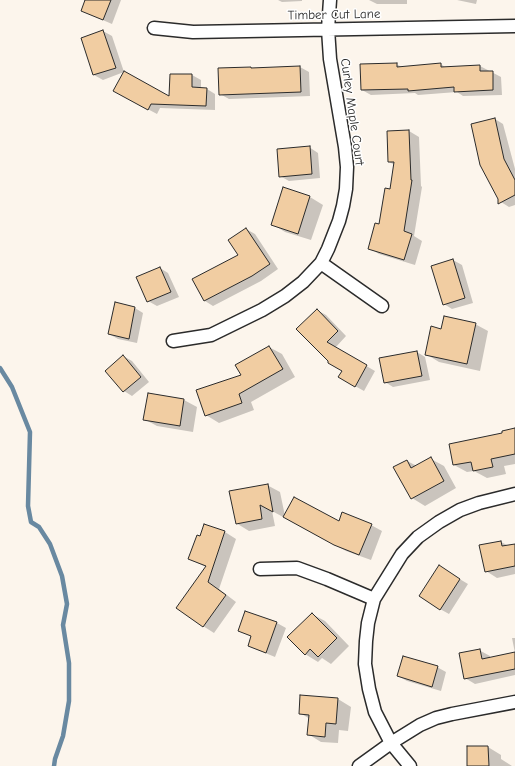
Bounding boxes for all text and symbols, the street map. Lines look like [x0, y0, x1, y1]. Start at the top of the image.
street label: Timber Cut Lane [287, 6, 381, 24]
street label: Curley Maple Court [337, 57, 367, 167]

